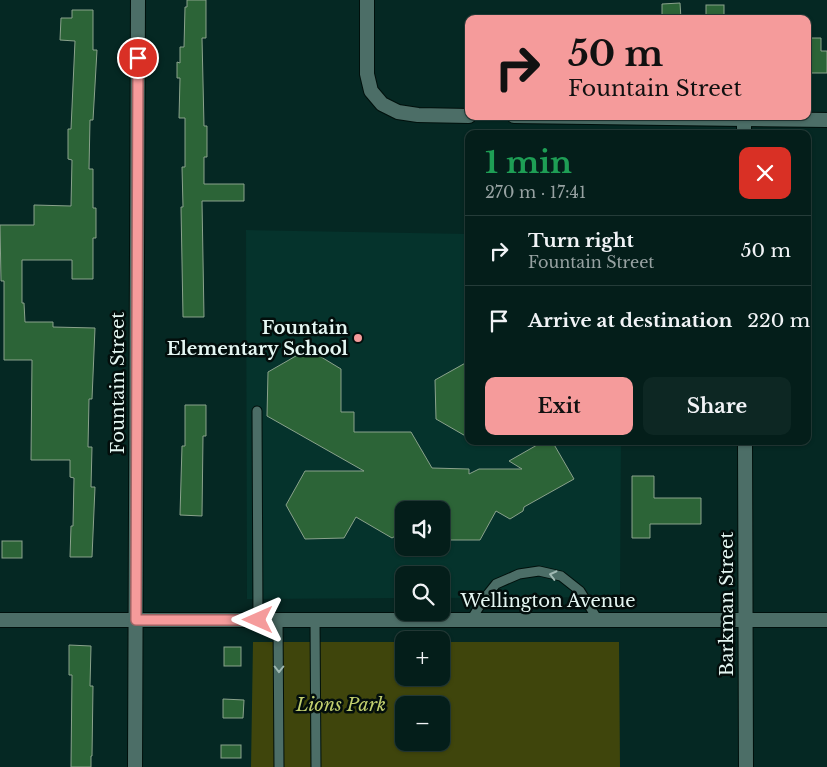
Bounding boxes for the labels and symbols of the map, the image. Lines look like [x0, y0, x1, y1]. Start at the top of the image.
pin [117, 37, 159, 79]
street label: Fountain Street [107, 312, 129, 454]
place label: Fountain Elementary School [167, 317, 349, 360]
marker: Fountain Elementary School [352, 332, 364, 344]
street label: Barkman Street [716, 532, 738, 676]
one-way arrow [549, 570, 557, 580]
street label: Wellington Avenue [459, 590, 636, 612]
position arrow [231, 593, 283, 645]
one-way arrow [274, 665, 284, 673]
park label: Lions Park [295, 694, 386, 716]

